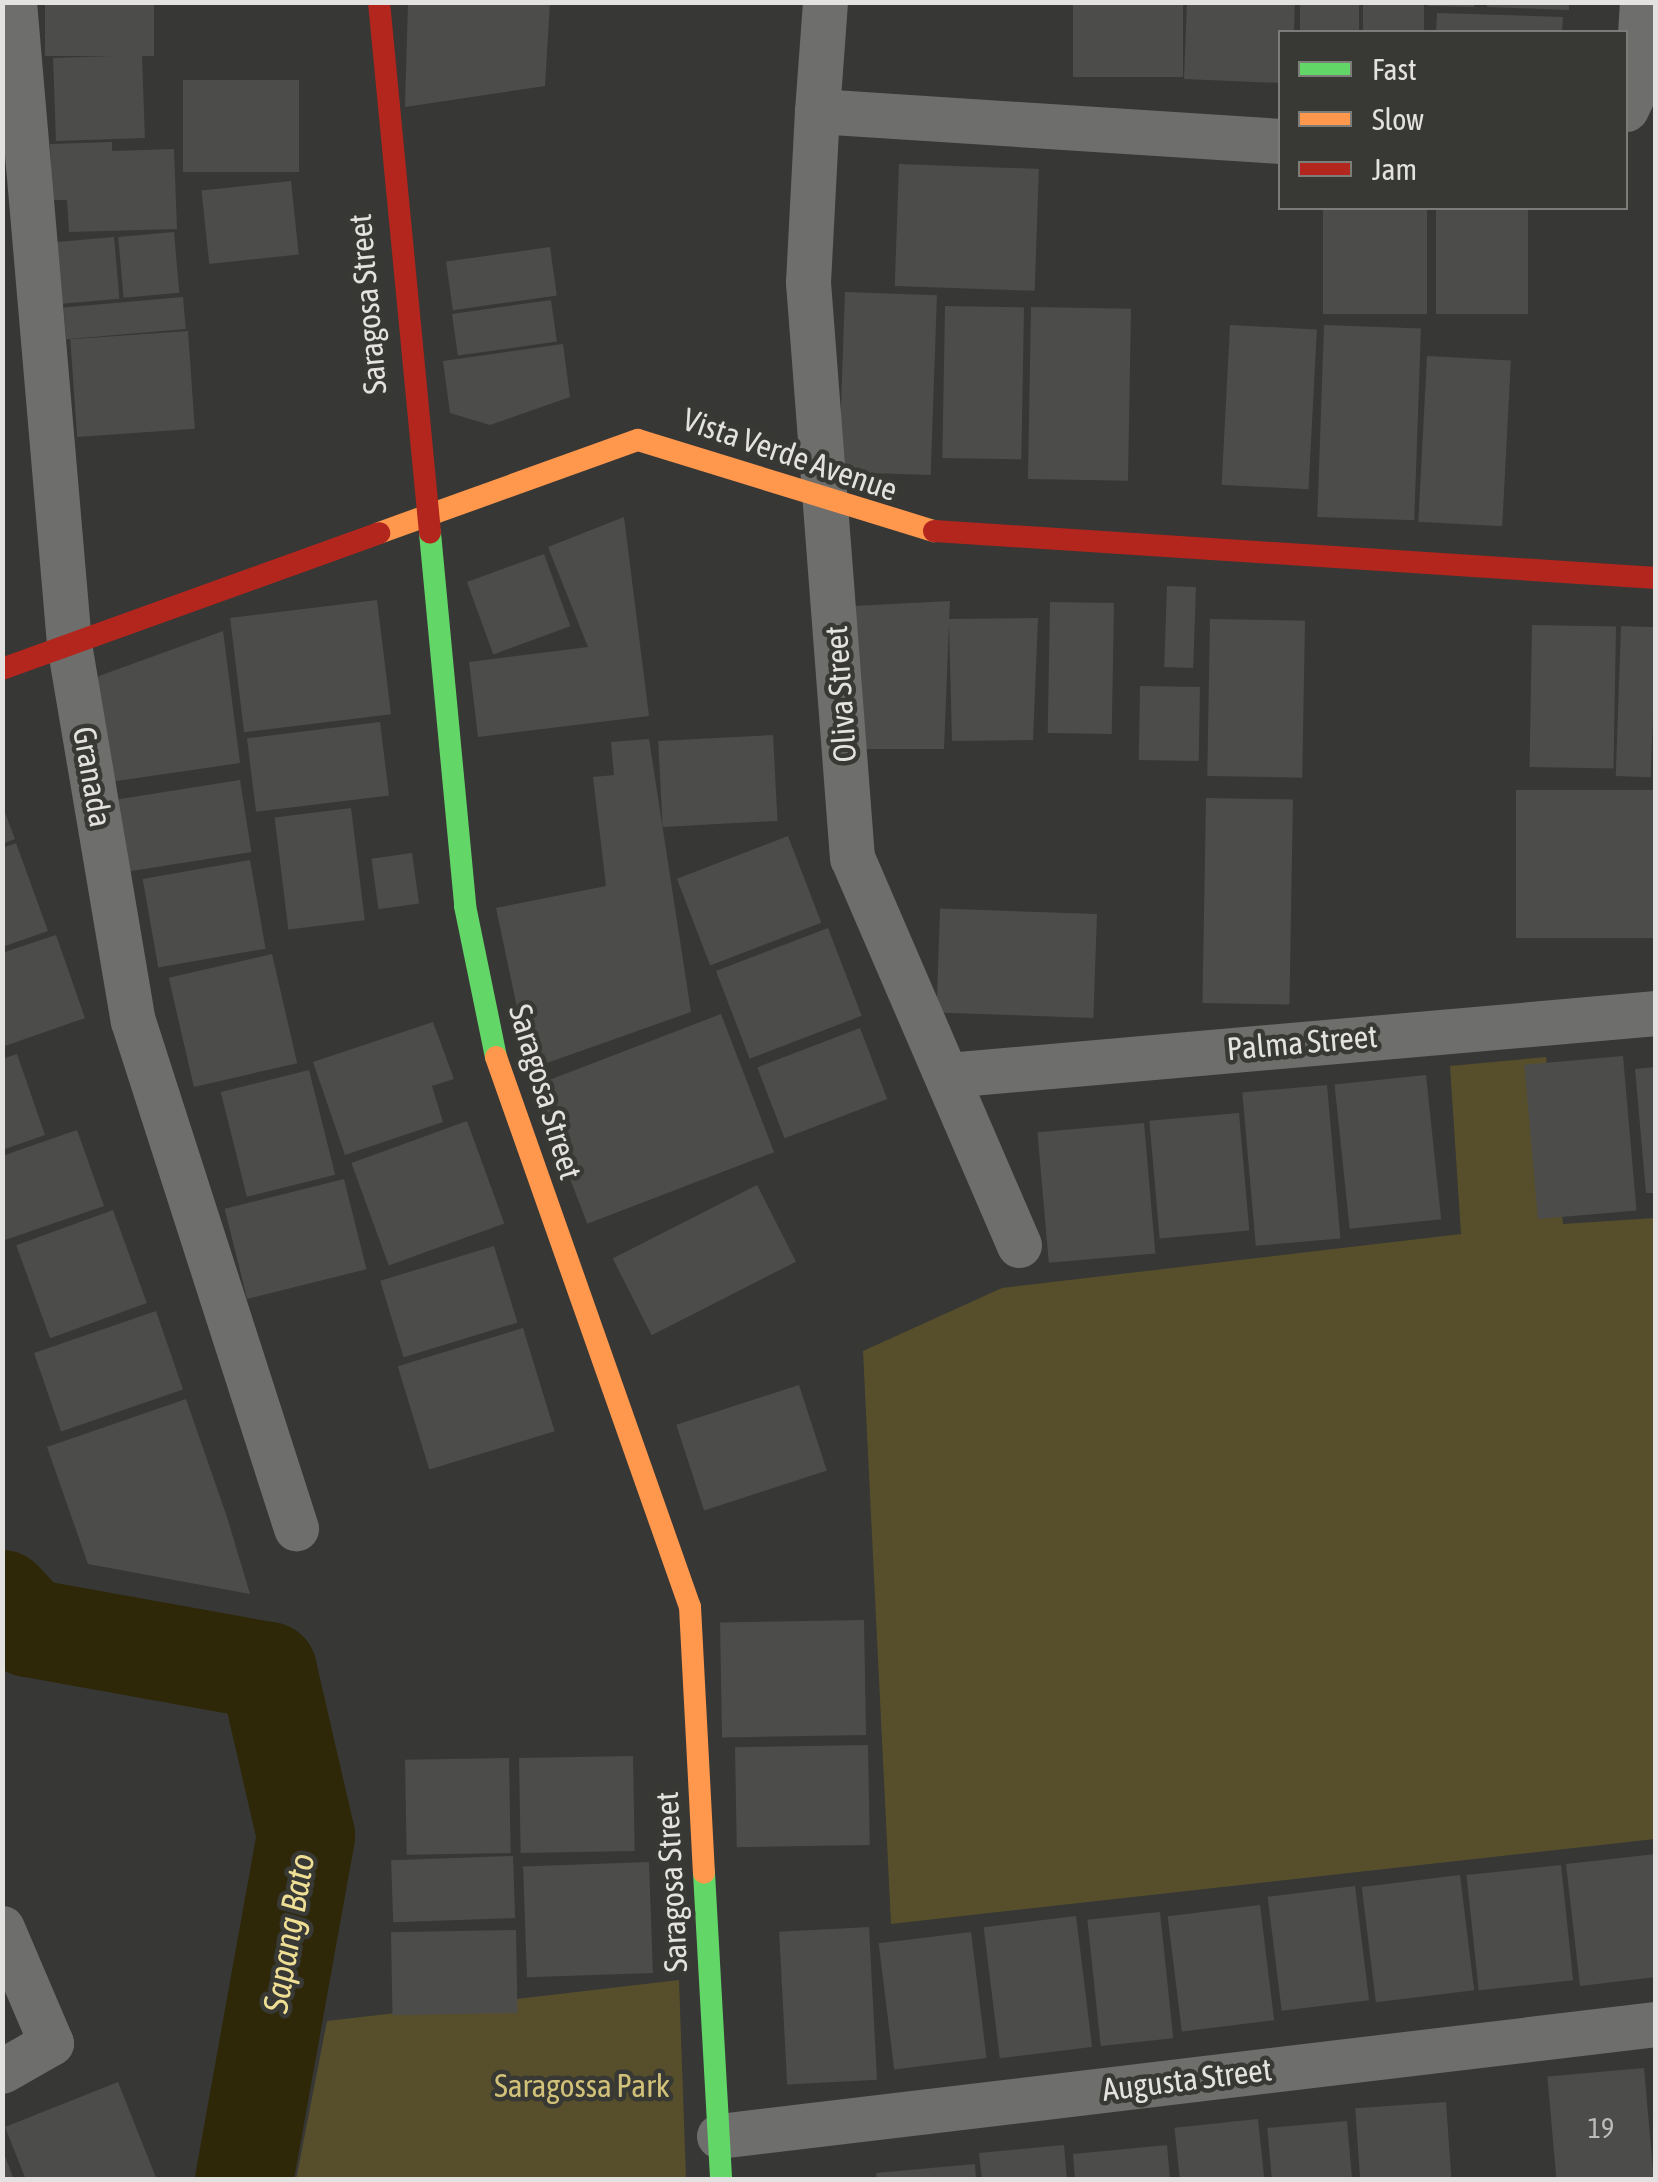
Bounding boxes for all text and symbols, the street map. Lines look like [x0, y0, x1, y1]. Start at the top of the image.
legend [1278, 30, 1628, 210]
text: Fast [1372, 52, 1417, 86]
text: Slow [1372, 102, 1424, 136]
text: Jam [1372, 152, 1417, 186]
street label: Saragosa Street [341, 212, 395, 396]
street label: Vista Verde Avenue [678, 400, 902, 510]
street label: Oliva Street [817, 624, 865, 764]
street label: Granada [64, 724, 120, 830]
street label: Saragosa Street [500, 1000, 590, 1184]
street label: Palma Street [1225, 1017, 1379, 1069]
street label: Saragosa Street [648, 1791, 696, 1973]
water label: Sapang Bato [253, 1850, 323, 2016]
street label: Augusta Street [1100, 2051, 1274, 2109]
park label: Saragossa Park [494, 2067, 670, 2105]
house number: 19 [1588, 2111, 1614, 2145]

